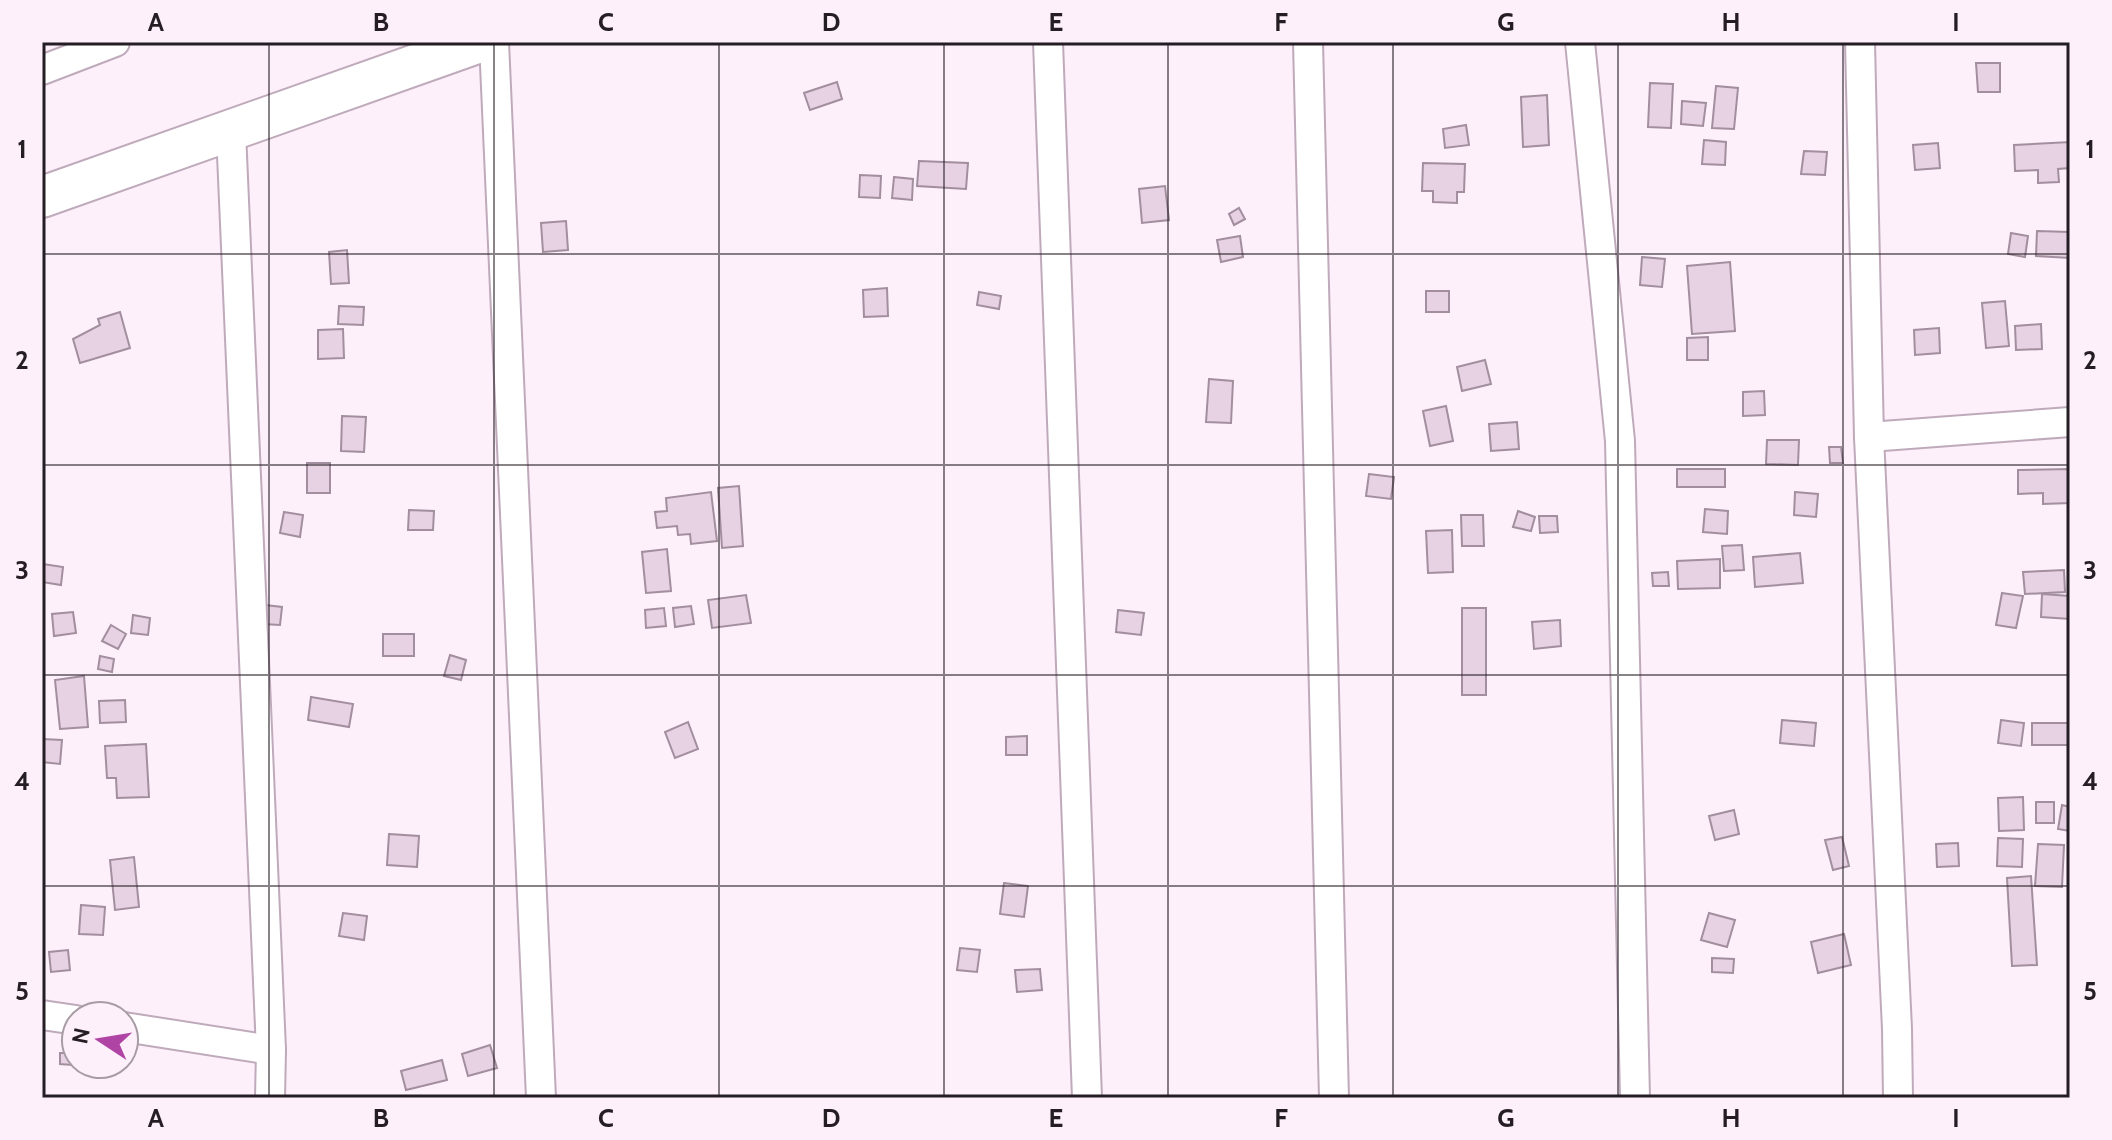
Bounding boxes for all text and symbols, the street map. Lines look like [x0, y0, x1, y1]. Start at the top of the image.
text: A [148, 6, 165, 38]
text: B [373, 6, 389, 38]
text: C [598, 6, 614, 38]
text: D [822, 6, 840, 38]
text: E [1049, 6, 1063, 38]
text: F [1274, 6, 1288, 38]
text: G [1497, 6, 1515, 38]
text: H [1722, 6, 1740, 38]
text: I [1952, 6, 1960, 38]
text: 1 [17, 133, 27, 165]
text: 1 [2085, 133, 2095, 165]
text: 2 [15, 344, 29, 376]
text: 2 [2083, 344, 2097, 376]
text: 3 [15, 554, 29, 586]
text: 3 [2083, 554, 2097, 586]
text: 4 [14, 765, 30, 797]
text: 4 [2082, 765, 2098, 797]
text: 5 [15, 975, 29, 1007]
text: 5 [2083, 975, 2097, 1007]
north arrow [60, 1000, 140, 1080]
text: N [66, 1026, 96, 1046]
text: A [148, 1102, 165, 1134]
text: B [373, 1102, 389, 1134]
text: C [598, 1102, 614, 1134]
text: D [822, 1102, 840, 1134]
text: E [1049, 1102, 1063, 1134]
text: F [1274, 1102, 1288, 1134]
text: G [1497, 1102, 1515, 1134]
text: H [1722, 1102, 1740, 1134]
text: I [1952, 1102, 1960, 1134]

